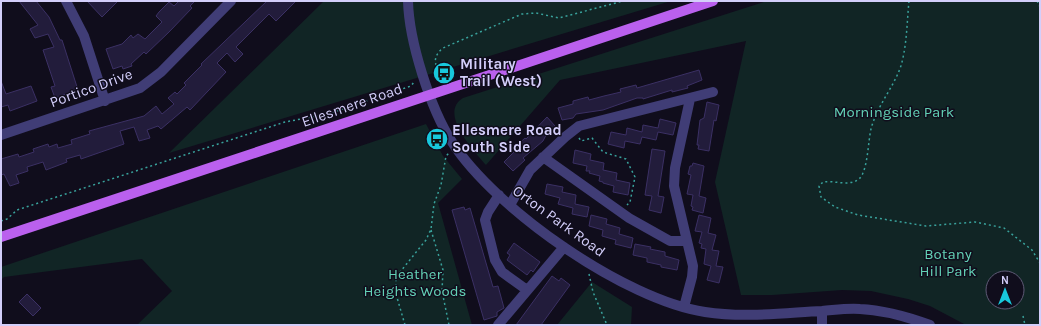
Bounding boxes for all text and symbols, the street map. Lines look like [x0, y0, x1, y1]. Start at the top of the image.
place label: Military Trail (West) [460, 55, 542, 90]
bus stop icon: Military Trail (West) [431, 60, 457, 86]
street label: Portico Drive [47, 65, 135, 111]
street label: Ellesmere Road [299, 79, 405, 131]
park label: Morningside Park [834, 103, 954, 121]
place label: Ellesmere Road South Side [452, 121, 562, 156]
bus stop icon: Ellesmere Road South Side [424, 126, 450, 152]
street label: Orton Park Road [509, 181, 609, 261]
park label: Botany Hill Park [920, 245, 976, 280]
park label: Heather Heights Woods [364, 265, 466, 300]
north arrow [985, 270, 1025, 310]
text: N [1001, 274, 1009, 287]

